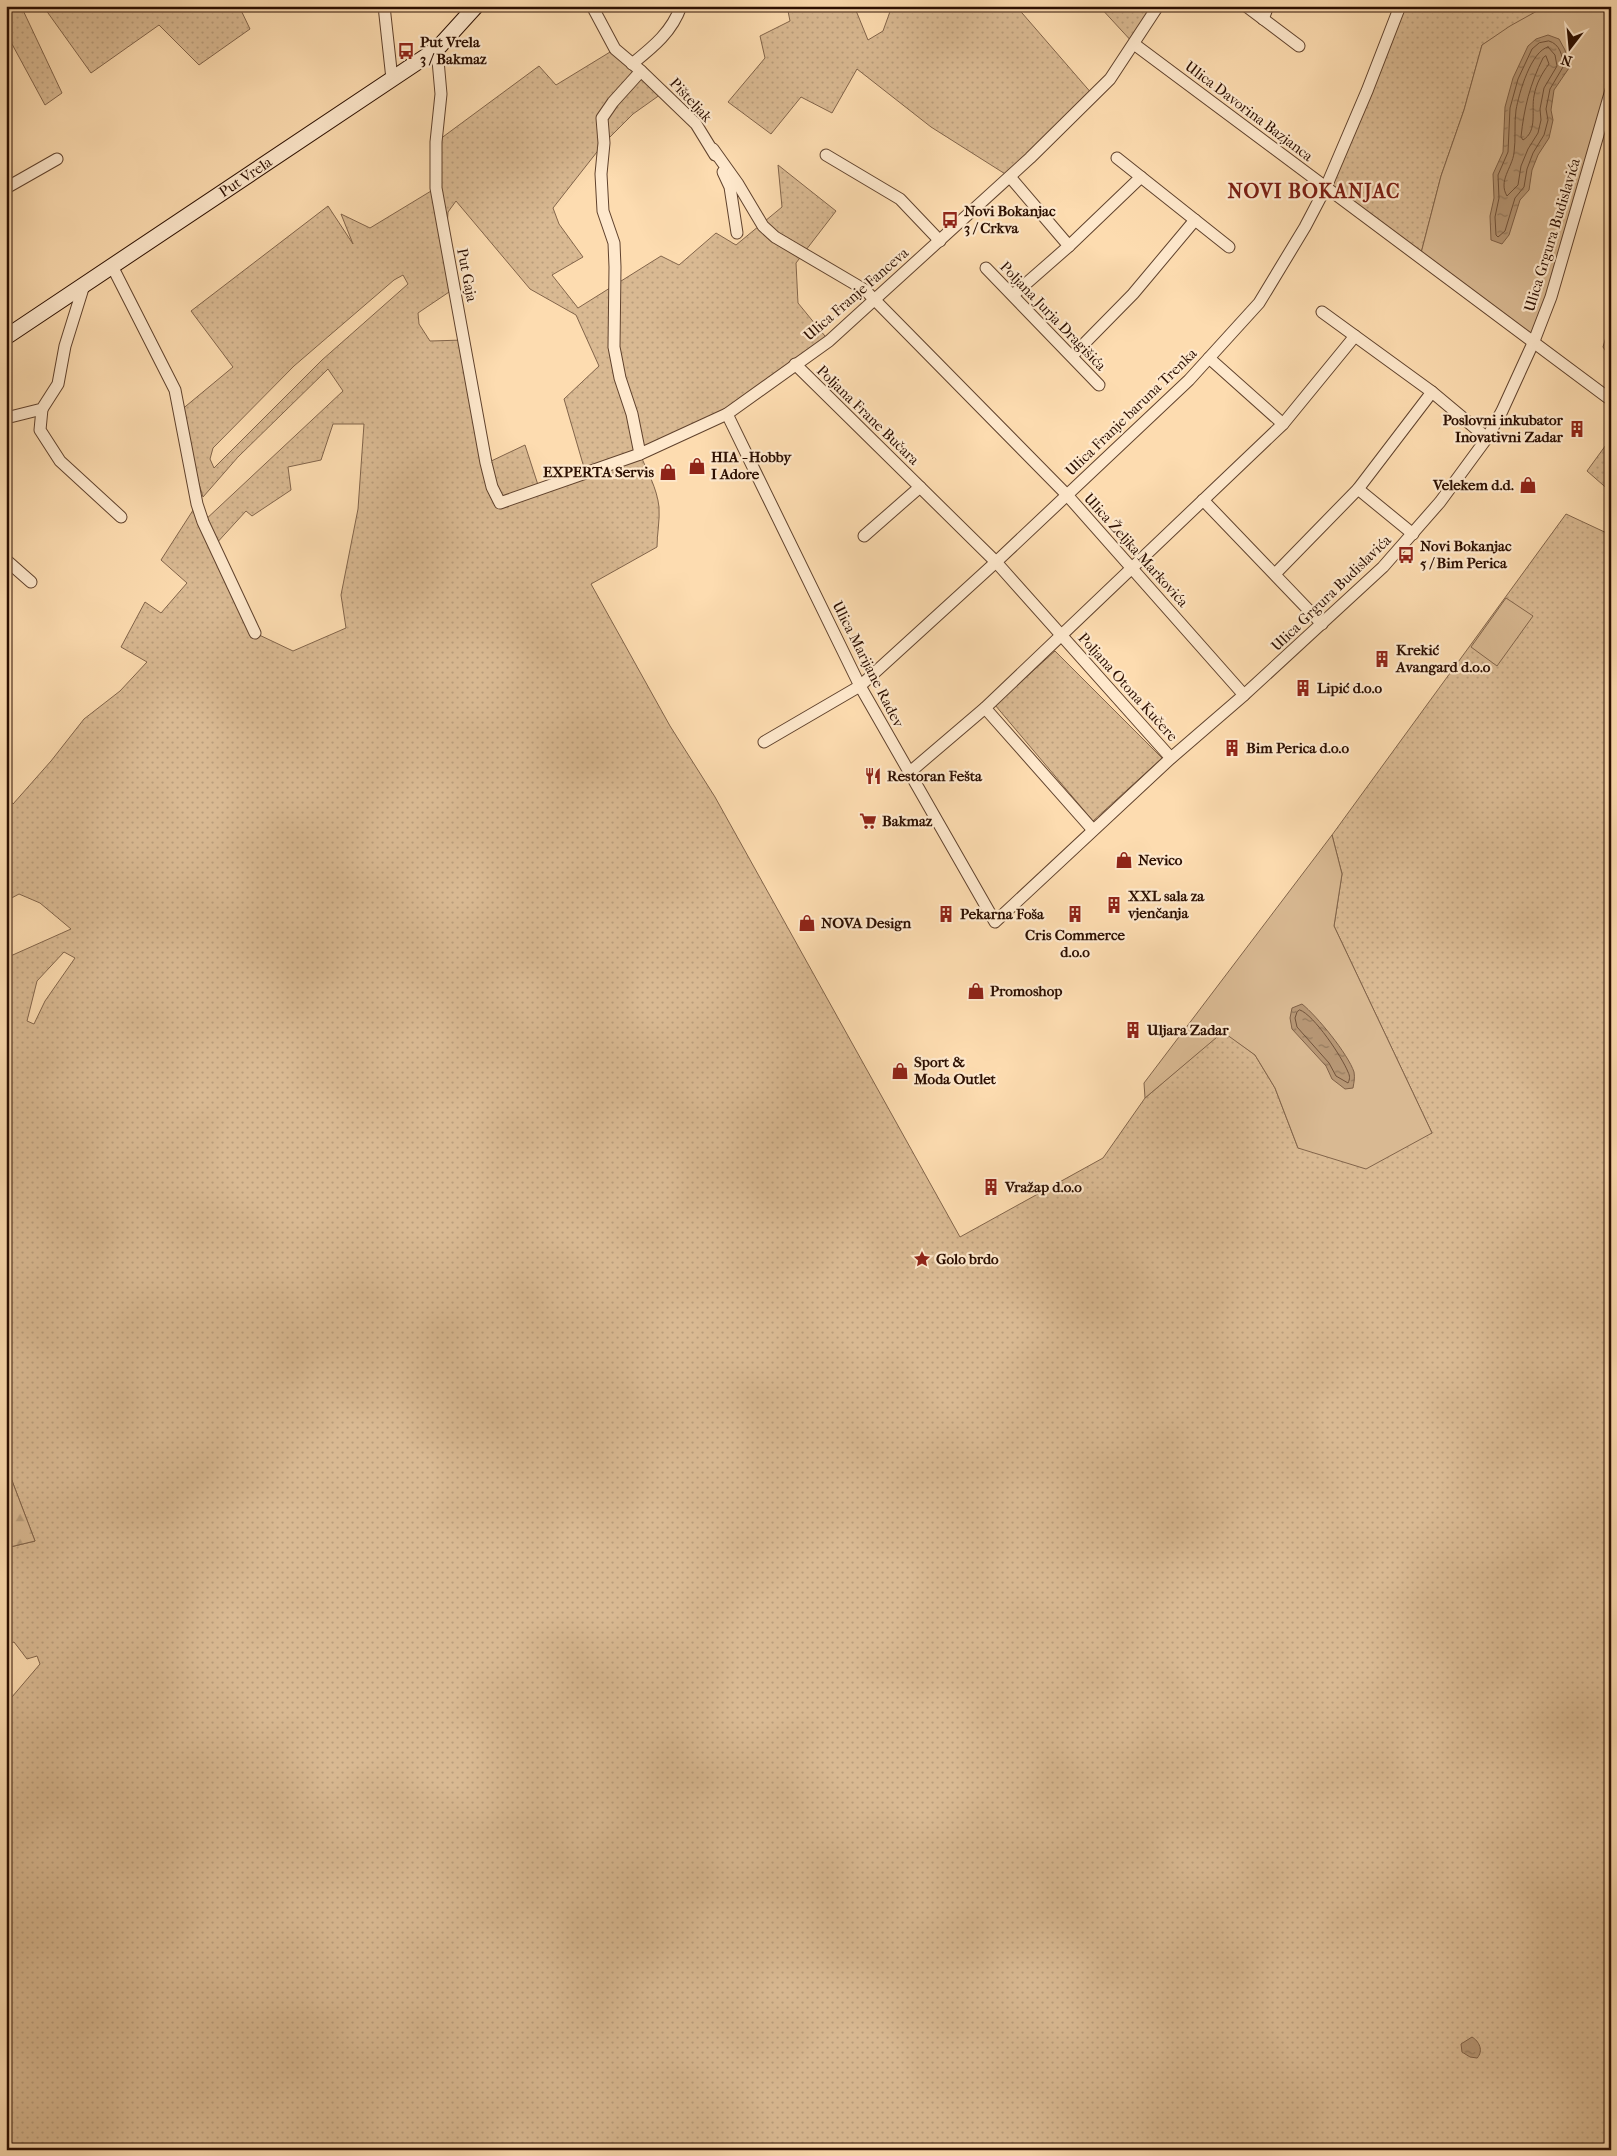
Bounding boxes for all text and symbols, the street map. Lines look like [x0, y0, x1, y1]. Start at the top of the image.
north arrow [1544, 22, 1594, 72]
place label: Put Vrela 3 / Bakmaz [420, 33, 487, 68]
bus stop icon: Put Vrela 3 / Bakmaz [396, 41, 416, 61]
text: N [1559, 50, 1574, 70]
street label: Ulica Davorina Bazjanca [1181, 57, 1317, 166]
street label: Pišteljak [666, 74, 716, 126]
street label: Put Vrela [216, 152, 276, 201]
street label: Ulica Grgura Budislavića [1520, 155, 1584, 314]
district label: NOVI BOKANJAC [1227, 180, 1401, 203]
place label: Novi Bokanjac 3 / Crkva [964, 202, 1056, 237]
bus stop icon: Novi Bokanjac 3 / Crkva [940, 210, 960, 230]
street label: Ulica Franje Fanceva [800, 243, 913, 344]
street label: Put Gaja [453, 247, 481, 304]
street label: Poljana Jurja Dragišića [996, 258, 1111, 375]
street label: Ulica Franje baruna Trenka [1061, 344, 1201, 480]
street label: Poljana Frane Bučara [813, 361, 924, 469]
place label: Poslovni inkubator Inovativni Zadar [1443, 411, 1564, 446]
building icon: Poslovni inkubator Inovativni Zadar [1567, 419, 1587, 439]
place label: HIA - Hobby I Adore [711, 448, 792, 483]
shop icon: HIA - Hobby I Adore [687, 456, 707, 476]
shop icon: EXPERTA Servis [658, 462, 678, 482]
place label: EXPERTA Servis [543, 463, 654, 481]
shop icon: Velekem d.d. [1518, 475, 1538, 495]
place label: Velekem d.d. [1432, 476, 1514, 494]
street label: Ulica Željka Markovića [1080, 489, 1193, 612]
street label: Ulica Grgura Budislavića [1267, 530, 1395, 655]
place label: Novi Bokanjac 5 / Bim Perica [1420, 537, 1512, 572]
bus stop icon: Novi Bokanjac 5 / Bim Perica [1396, 545, 1416, 565]
street label: Ulica Marijane Radev [828, 598, 908, 731]
street label: Poljana Otona Kučere [1074, 629, 1182, 746]
place label: Krekić Avangard d.o.o [1395, 641, 1491, 676]
building icon: Krekić Avangard d.o.o [1372, 649, 1392, 669]
building icon: Lipić d.o.o [1293, 678, 1313, 698]
place label: Lipić d.o.o [1317, 679, 1383, 697]
building icon: Bim Perica d.o.o [1222, 738, 1242, 758]
place label: Bim Perica d.o.o [1246, 739, 1349, 757]
restaurant icon: Restoran Fešta [863, 766, 883, 786]
place label: Restoran Fešta [887, 767, 983, 785]
supermarket icon: Bakmaz [858, 811, 878, 831]
place label: Bakmaz [882, 812, 933, 830]
shop icon: Nevico [1114, 850, 1134, 870]
place label: Nevico [1138, 851, 1183, 869]
place label: XXL sala za vjenčanja [1127, 887, 1205, 922]
building icon: XXL sala za vjenčanja [1104, 895, 1124, 915]
building icon: Pekarna Foša [936, 904, 956, 924]
building icon: Cris Commerce d.o.o [1065, 904, 1085, 924]
place label: Pekarna Foša [960, 905, 1045, 923]
shop icon: NOVA Design [797, 913, 817, 933]
place label: NOVA Design [821, 914, 911, 932]
place label: Cris Commerce d.o.o [1025, 926, 1126, 961]
shop icon: Promoshop [966, 981, 986, 1001]
place label: Promoshop [990, 982, 1062, 1000]
building icon: Uljara Zadar [1123, 1020, 1143, 1040]
place label: Uljara Zadar [1146, 1021, 1229, 1039]
place label: Sport & Moda Outlet [913, 1053, 997, 1088]
shop icon: Sport & Moda Outlet [890, 1061, 910, 1081]
building icon: Vražap d.o.o [981, 1177, 1001, 1197]
place label: Vražap d.o.o [1004, 1178, 1082, 1196]
place icon: Golo brdo [912, 1249, 932, 1269]
place label: Golo brdo [936, 1250, 999, 1268]

